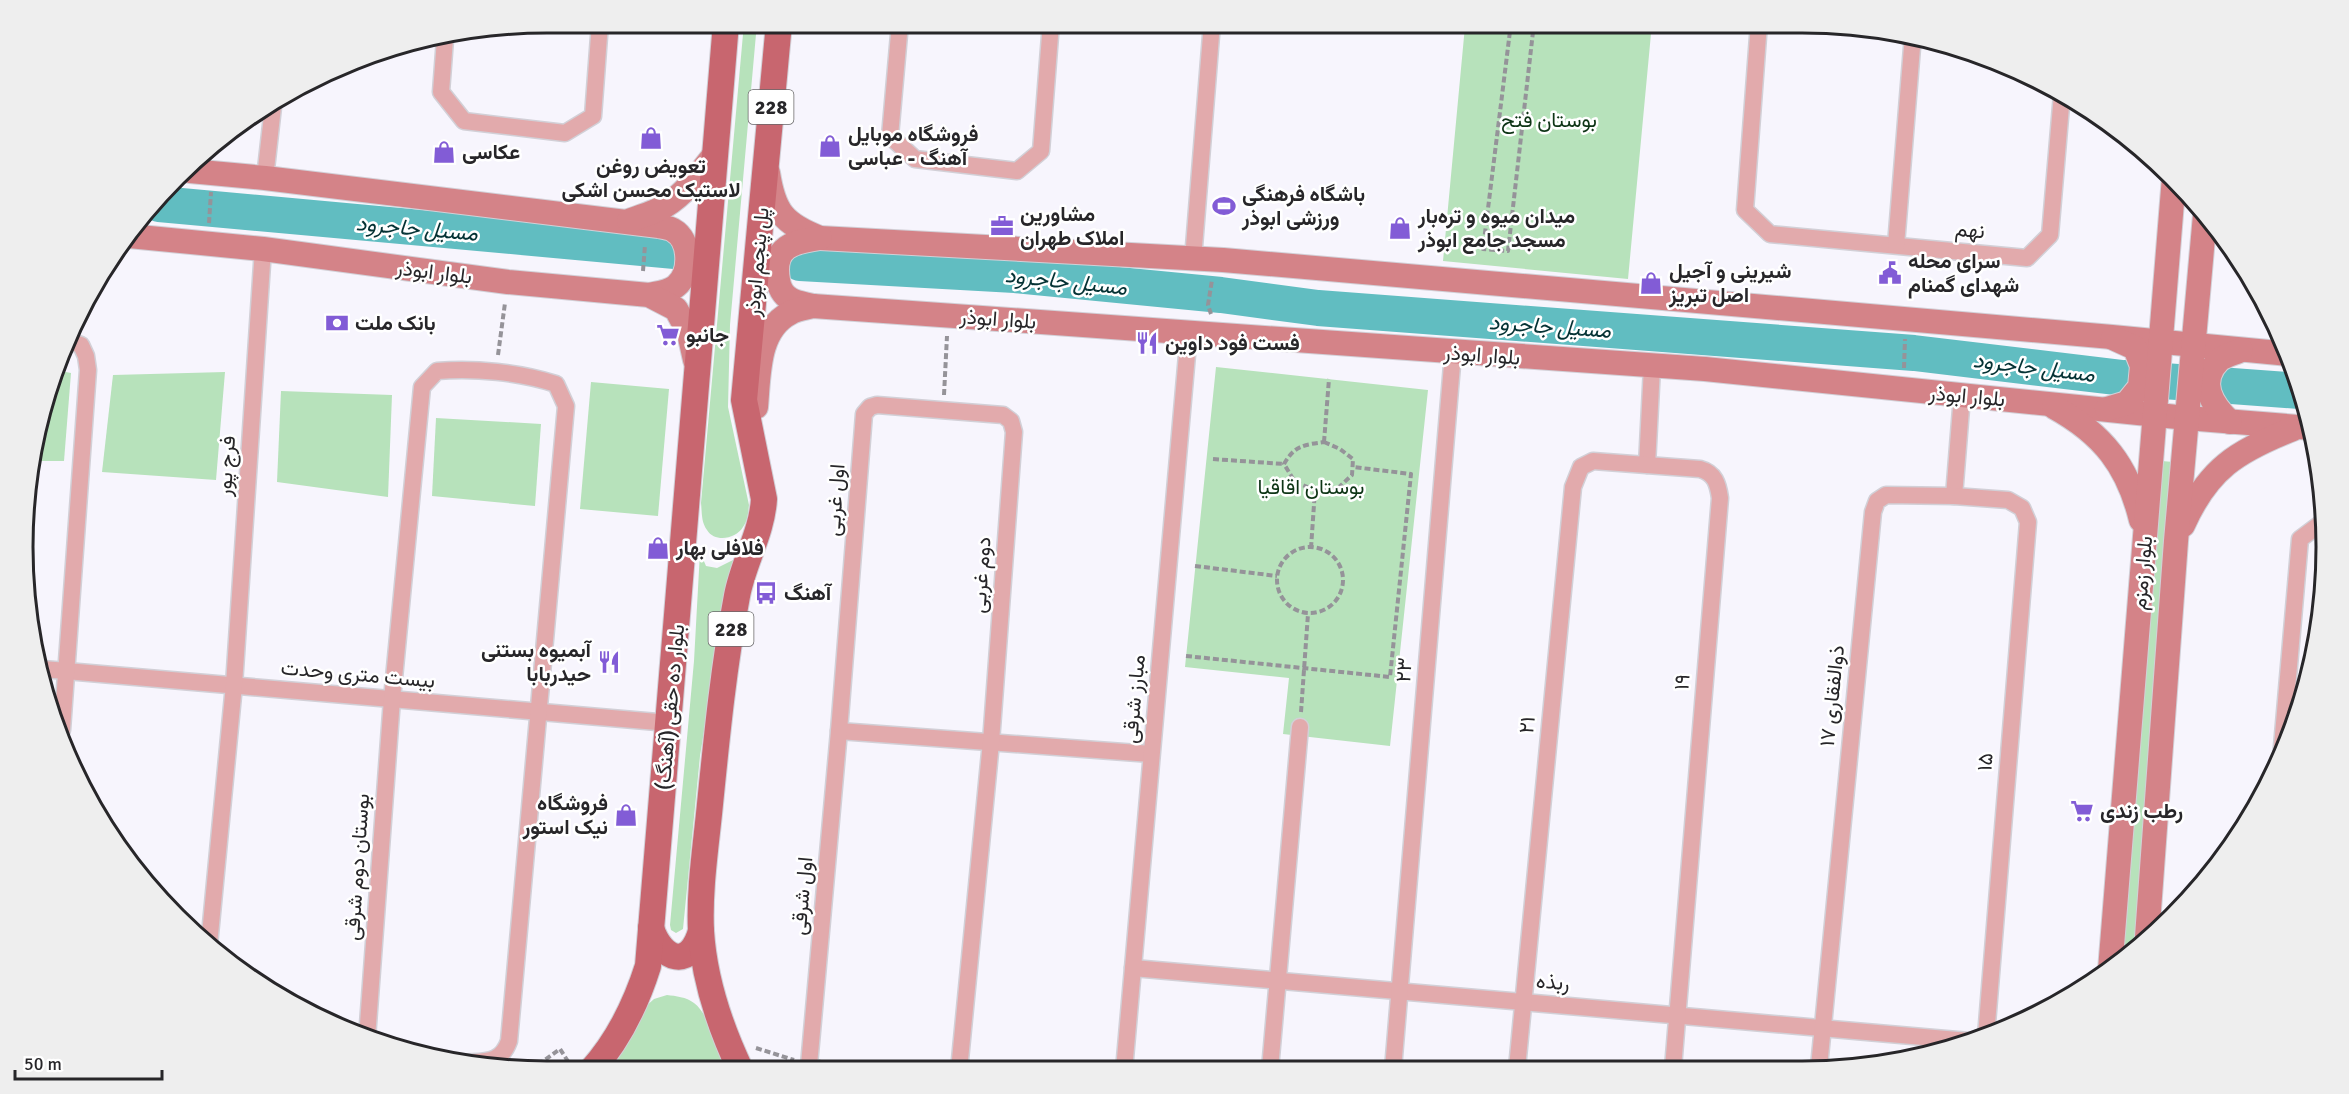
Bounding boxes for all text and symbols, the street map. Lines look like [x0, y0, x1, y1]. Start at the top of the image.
road number: 228 [748, 90, 794, 124]
park label: بوستان فتح [1501, 107, 1597, 134]
place label: فروشگاه موبایل آهنگ - عباسی [848, 121, 978, 171]
shop icon: تعویض روغن لاستیک محسن اشکی [638, 125, 664, 151]
shop icon: فروشگاه موبایل آهنگ - عباسی [817, 133, 843, 159]
shop icon: عکاسى [431, 139, 457, 165]
place label: عکاسى [462, 139, 520, 165]
place label: تعویض روغن لاستیک محسن اشکی [561, 153, 741, 203]
place label: باشگاه فرهنگی ورزشی ابوذر [1241, 181, 1365, 231]
sports icon: باشگاه فرهنگی ورزشی ابوذر [1211, 193, 1237, 219]
place label: مشاورین املاک طهران [1020, 201, 1124, 251]
place label: میدان میوه و تره‌بار مسجد جامع ابوذر [1417, 203, 1575, 254]
street label: پل پنجم ابوذر [739, 206, 776, 319]
water label: مسیل جاجرود [355, 209, 479, 247]
office icon: مشاورین املاک طهران [989, 213, 1015, 239]
shop icon: میدان میوه و تره‌بار مسجد جامع ابوذر [1387, 215, 1413, 241]
street label: نهم [1954, 216, 1986, 245]
place label: سرای محله شهدای گمنام [1908, 248, 2019, 299]
street label: بلوار ابوذر [393, 254, 474, 290]
place label: شیرینی و آجیل اصل تبریز [1668, 258, 1791, 308]
public building icon: سرای محله شهدای گمنام [1877, 260, 1903, 286]
water label: مسیل جاجرود [1004, 261, 1129, 301]
shop icon: شیرینی و آجیل اصل تبریز [1638, 270, 1664, 296]
street label: بلوار ابوذر [958, 303, 1037, 335]
water label: مسیل جاجرود [1488, 308, 1612, 344]
bank icon: بانک ملت [324, 310, 350, 336]
place label: بانک ملت [355, 310, 436, 336]
supermarket icon: جانبو [655, 322, 681, 348]
place label: جانبو [686, 322, 729, 348]
restaurant icon: فست فود داوین [1134, 330, 1160, 356]
place label: فست فود داوین [1165, 330, 1300, 356]
street label: بلوار ابوذر [1442, 339, 1521, 371]
water label: مسیل جاجرود [1972, 346, 2097, 388]
street label: بلوار ابوذر [1927, 380, 2006, 412]
street label: فرج پور [211, 435, 242, 498]
street label: اول غربی [820, 463, 850, 537]
park label: بوستان اقاقیا [1257, 474, 1365, 500]
shop icon: فلافلی بهار [645, 535, 671, 561]
place label: فلافلی بهار [675, 535, 764, 561]
street label: بلوار زمزم [2126, 535, 2159, 611]
street label: دوم غربی [965, 536, 998, 614]
bus stop icon: آهنگ [753, 580, 779, 606]
place label: آهنگ [784, 580, 833, 606]
road number: 228 [708, 612, 754, 646]
street label: بلوار ده حقی (آهنگ) [650, 623, 690, 791]
place label: آبمیوه بستنی حیدربابا [481, 637, 593, 687]
street label: ذوالفقاری ۱۷ [1814, 644, 1850, 748]
restaurant icon: آبمیوه بستنی حیدربابا [596, 649, 622, 675]
street label: مبارز شرقی [1117, 653, 1151, 745]
street label: بیست متری وحدت [280, 654, 436, 694]
street label: ۲۳ [1390, 657, 1418, 683]
street label: ۱۹ [1668, 673, 1696, 691]
street label: ۲۱ [1513, 715, 1541, 735]
street label: ۱۵ [1971, 752, 1999, 772]
place label: فروشگاه نیک استور [522, 790, 608, 840]
street label: بوستان دوم شرقی [339, 793, 376, 942]
supermarket icon: رطب زندی [2069, 798, 2095, 824]
place label: رطب زندی [2100, 798, 2183, 824]
shop icon: فروشگاه نیک استور [613, 802, 639, 828]
street label: اول شرقی [786, 856, 818, 936]
street label: ربذه [1535, 968, 1571, 996]
scale bar [15, 1043, 162, 1081]
text: 50 m [24, 1053, 62, 1075]

